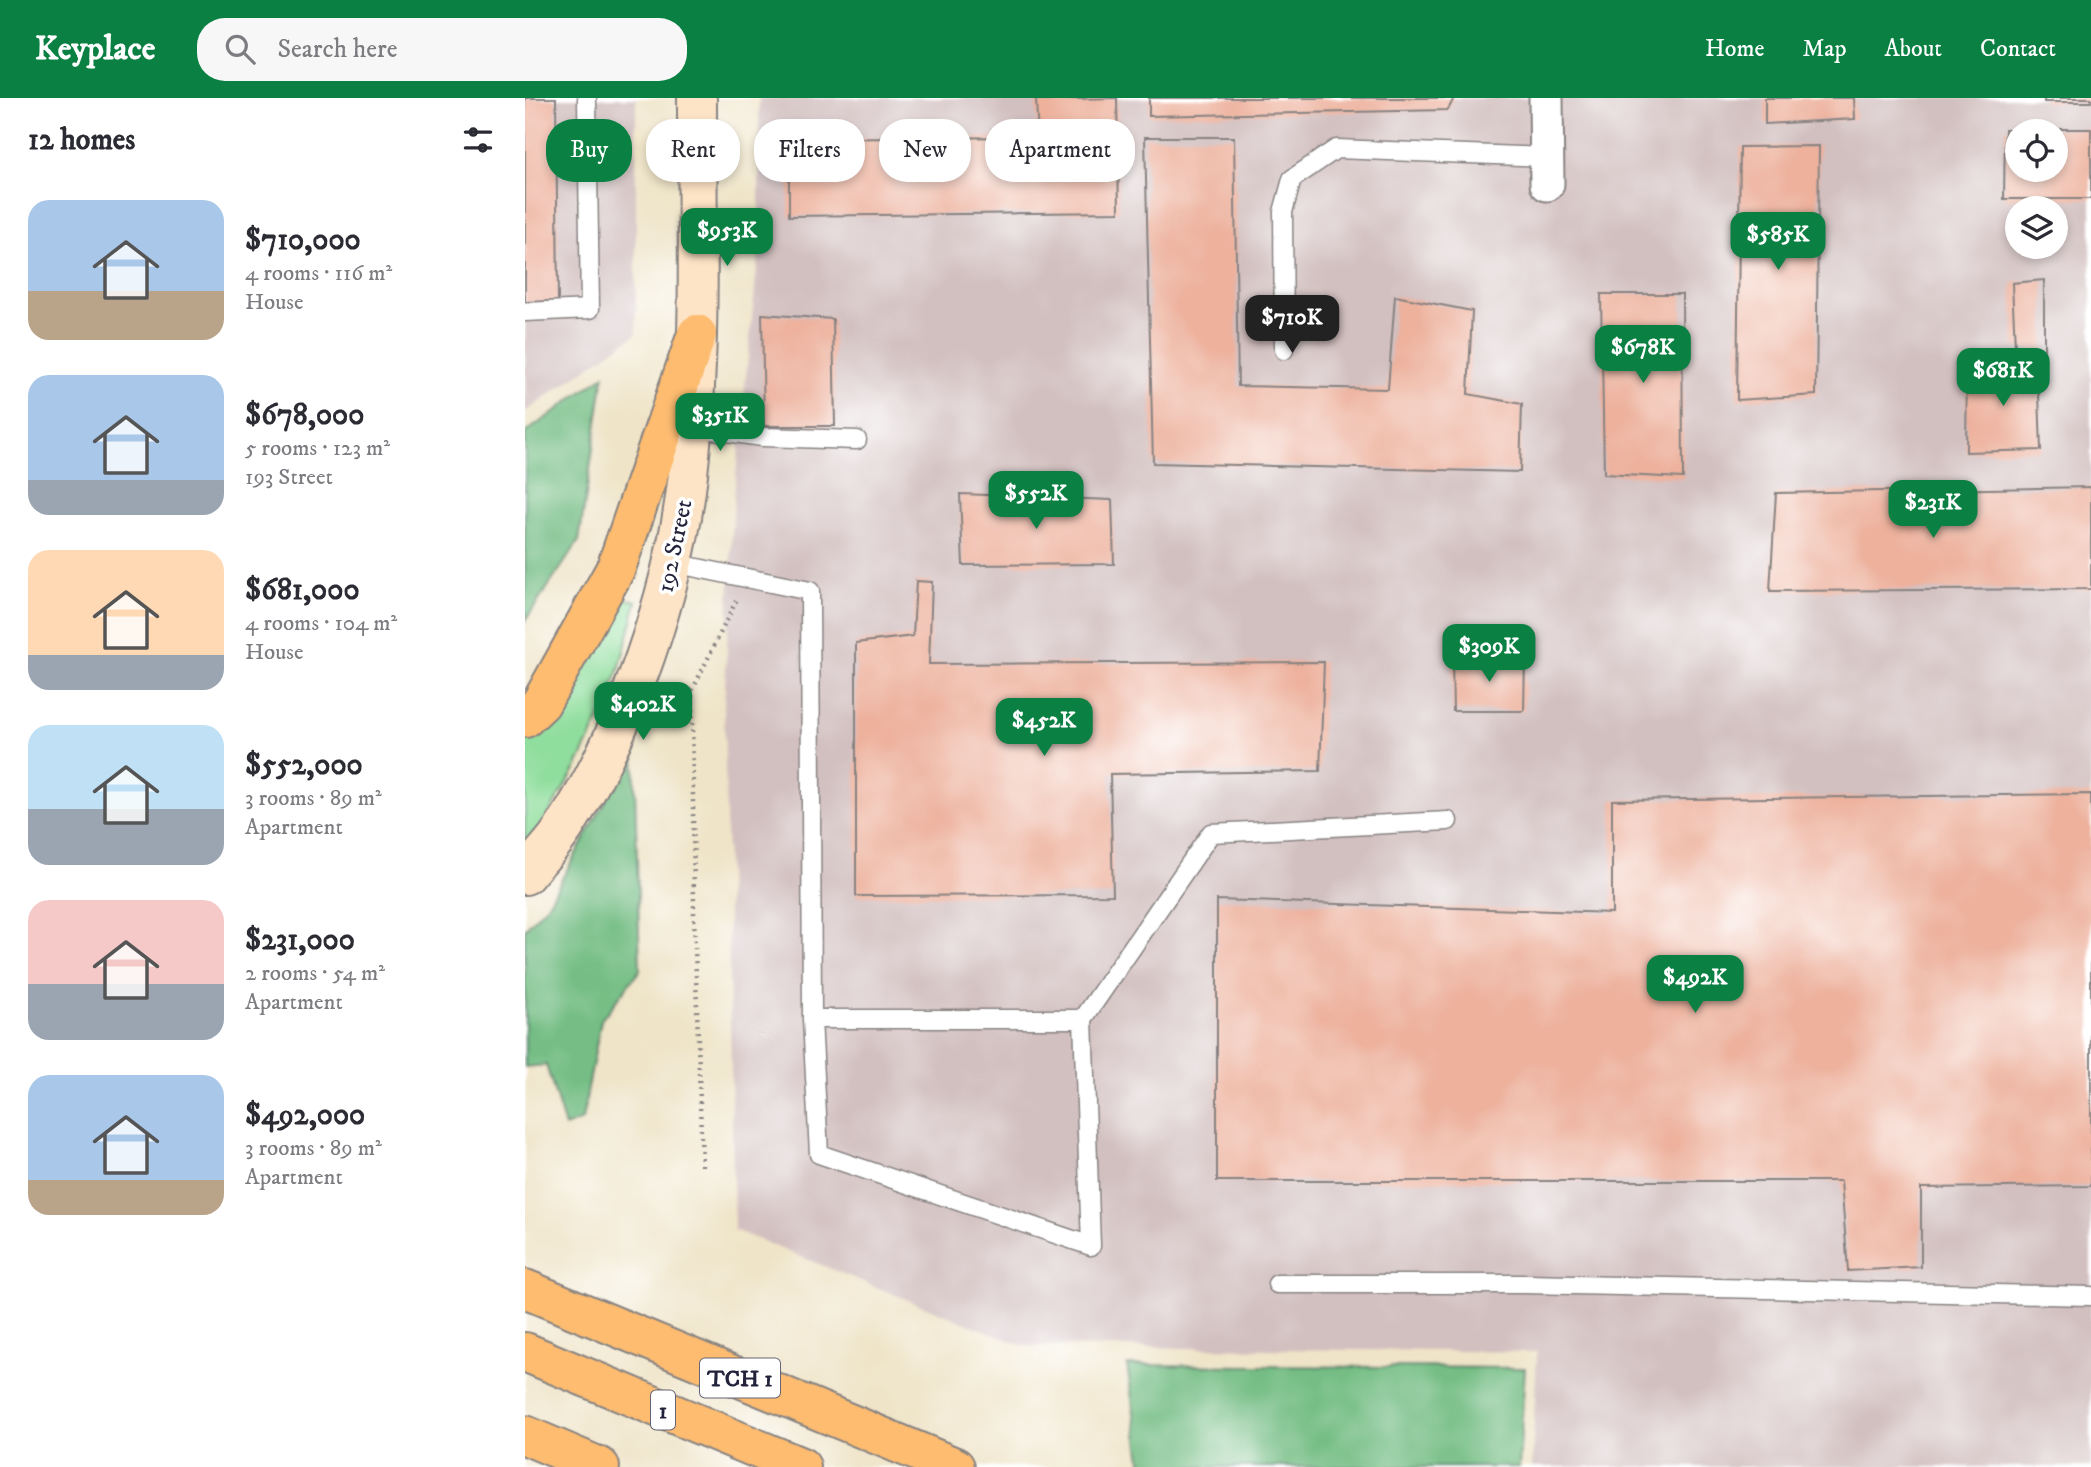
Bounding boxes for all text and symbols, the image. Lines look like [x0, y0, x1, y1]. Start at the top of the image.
search box [197, 18, 687, 81]
text: Keyplace [35, 29, 155, 70]
icon: search [221, 30, 259, 68]
text: Search here [277, 33, 398, 66]
text: Home [1705, 34, 1764, 64]
text: Map [1802, 34, 1847, 64]
text: About [1885, 34, 1942, 64]
text: Contact [1980, 34, 2056, 64]
chip: Buy [546, 119, 632, 182]
chip: Rent [646, 119, 740, 182]
chip: Filters [754, 119, 865, 182]
chip: New [879, 119, 971, 182]
chip: Apartment [985, 119, 1135, 182]
map controls [2005, 119, 2068, 259]
button: locate [2005, 119, 2068, 182]
icon: filters [459, 121, 497, 159]
text: 12 homes [28, 122, 135, 159]
button: layers [2005, 196, 2068, 259]
pin: $953K [678, 208, 776, 268]
pin: $585K [1729, 212, 1827, 272]
text: $953K [697, 216, 757, 245]
text: $585K [1746, 220, 1810, 249]
text: $710,000 [245, 222, 361, 259]
icon: home [84, 228, 168, 312]
text: 4 rooms · 116 m² [245, 259, 392, 288]
text: House [245, 288, 303, 317]
pin: $710K [1243, 296, 1341, 355]
text: $710K [1261, 303, 1323, 332]
pin: $678K [1594, 326, 1692, 385]
text: $678K [1611, 333, 1675, 362]
pin: $681K [1954, 348, 2052, 408]
text: $681K [1973, 356, 2033, 385]
pin: $351K [671, 394, 769, 453]
text: $678,000 [245, 397, 364, 434]
text: $351K [691, 401, 749, 430]
icon: home [84, 403, 168, 487]
text: 5 rooms · 123 m² [245, 434, 390, 463]
text: 193 Street [245, 463, 333, 492]
pin: $552K [987, 472, 1085, 531]
text: $552K [1005, 479, 1067, 508]
pin: $231K [1884, 480, 1982, 540]
text: $231K [1904, 488, 1962, 517]
street label: 192 Street [650, 497, 700, 596]
text: $681,000 [245, 572, 360, 609]
icon: home [84, 578, 168, 662]
text: 4 rooms · 104 m² [245, 609, 397, 638]
pin: $309K [1440, 624, 1538, 684]
text: $309K [1458, 632, 1520, 661]
text: House [245, 638, 303, 667]
pin: $402K [594, 682, 692, 742]
text: $402K [610, 690, 676, 719]
pin: $452K [995, 698, 1093, 758]
text: $452K [1012, 706, 1076, 735]
text: $552,000 [245, 747, 363, 784]
icon: home [84, 753, 168, 837]
text: 3 rooms · 89 m² [245, 784, 382, 813]
text: Apartment [245, 813, 343, 842]
text: $231,000 [245, 922, 355, 959]
icon: home [84, 928, 168, 1012]
pin: $492K [1646, 956, 1744, 1015]
text: 2 rooms · 54 m² [245, 959, 385, 988]
text: $492K [1663, 963, 1727, 992]
text: Apartment [245, 988, 343, 1017]
text: $492,000 [245, 1097, 365, 1134]
icon: home [84, 1103, 168, 1187]
text: 3 rooms · 89 m² [245, 1134, 382, 1163]
text: Apartment [245, 1163, 343, 1192]
road number: TCH 1 [700, 1358, 780, 1398]
road number: 1 [651, 1390, 675, 1429]

